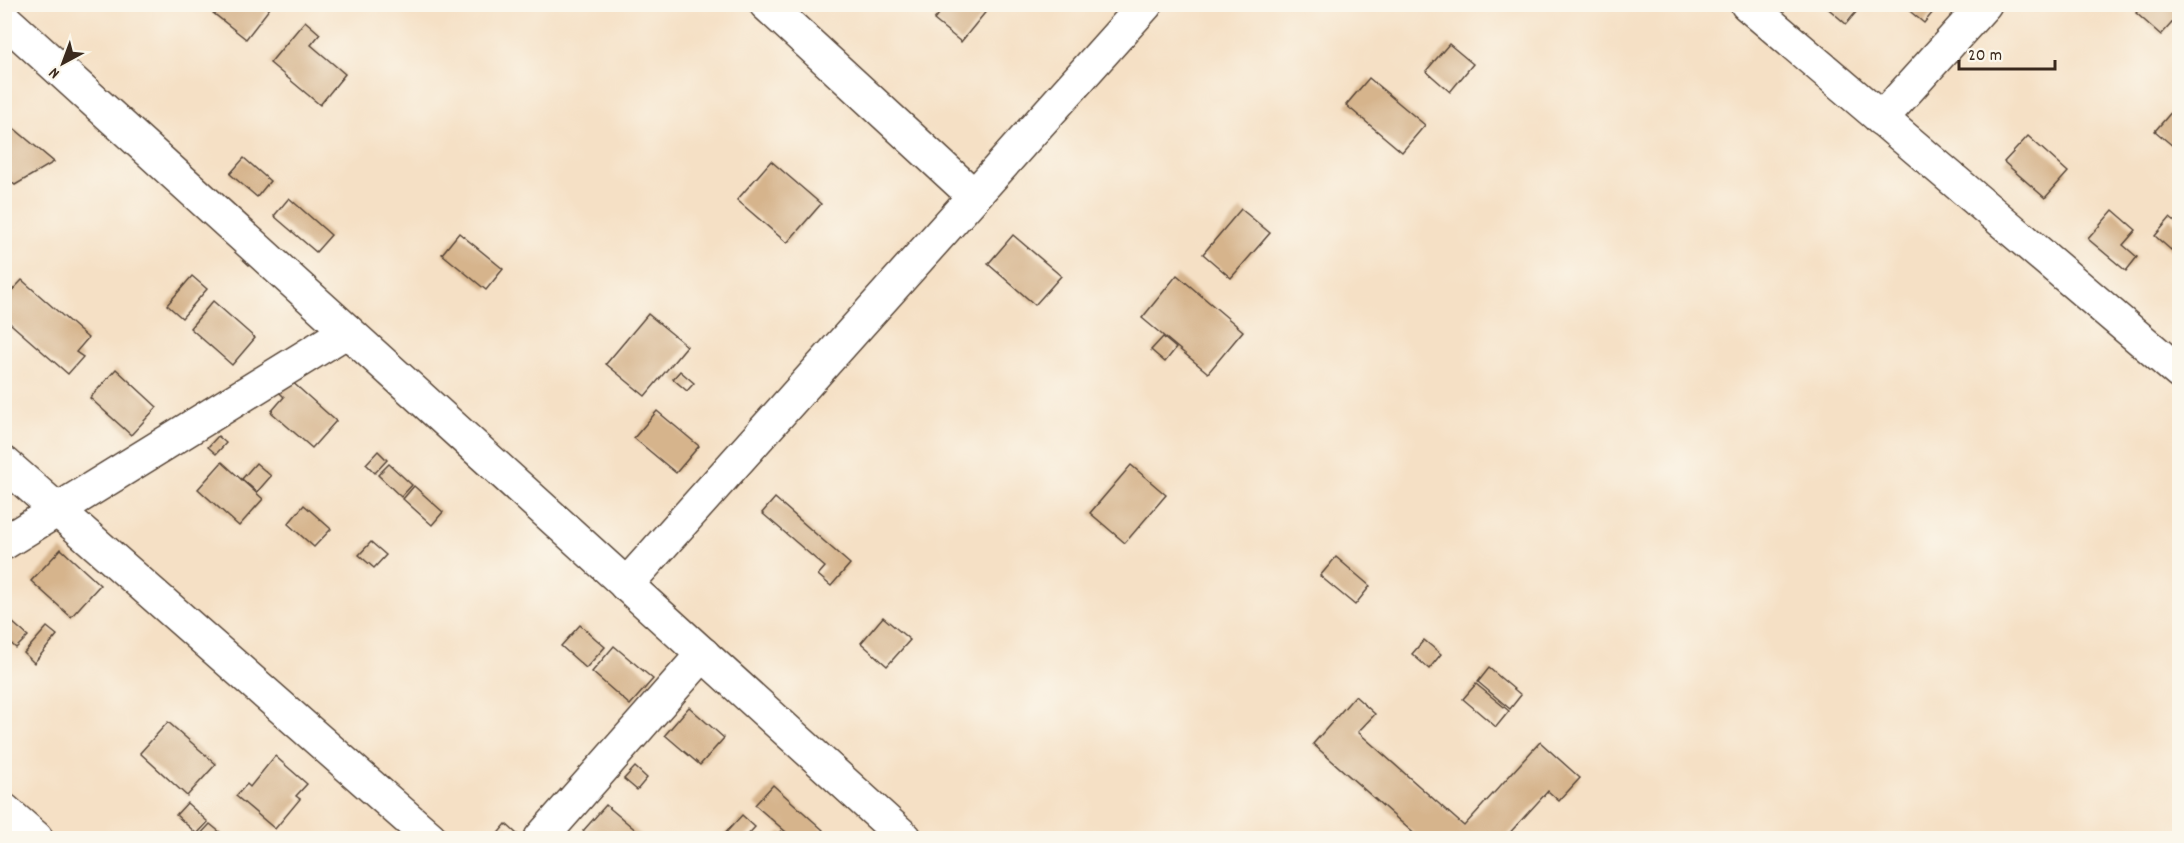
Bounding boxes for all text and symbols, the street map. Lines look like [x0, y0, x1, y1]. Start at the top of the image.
north arrow [33, 33, 93, 93]
scale bar [1959, 33, 2055, 71]
text: 20 m [1968, 44, 2002, 69]
text: N [44, 61, 65, 84]

